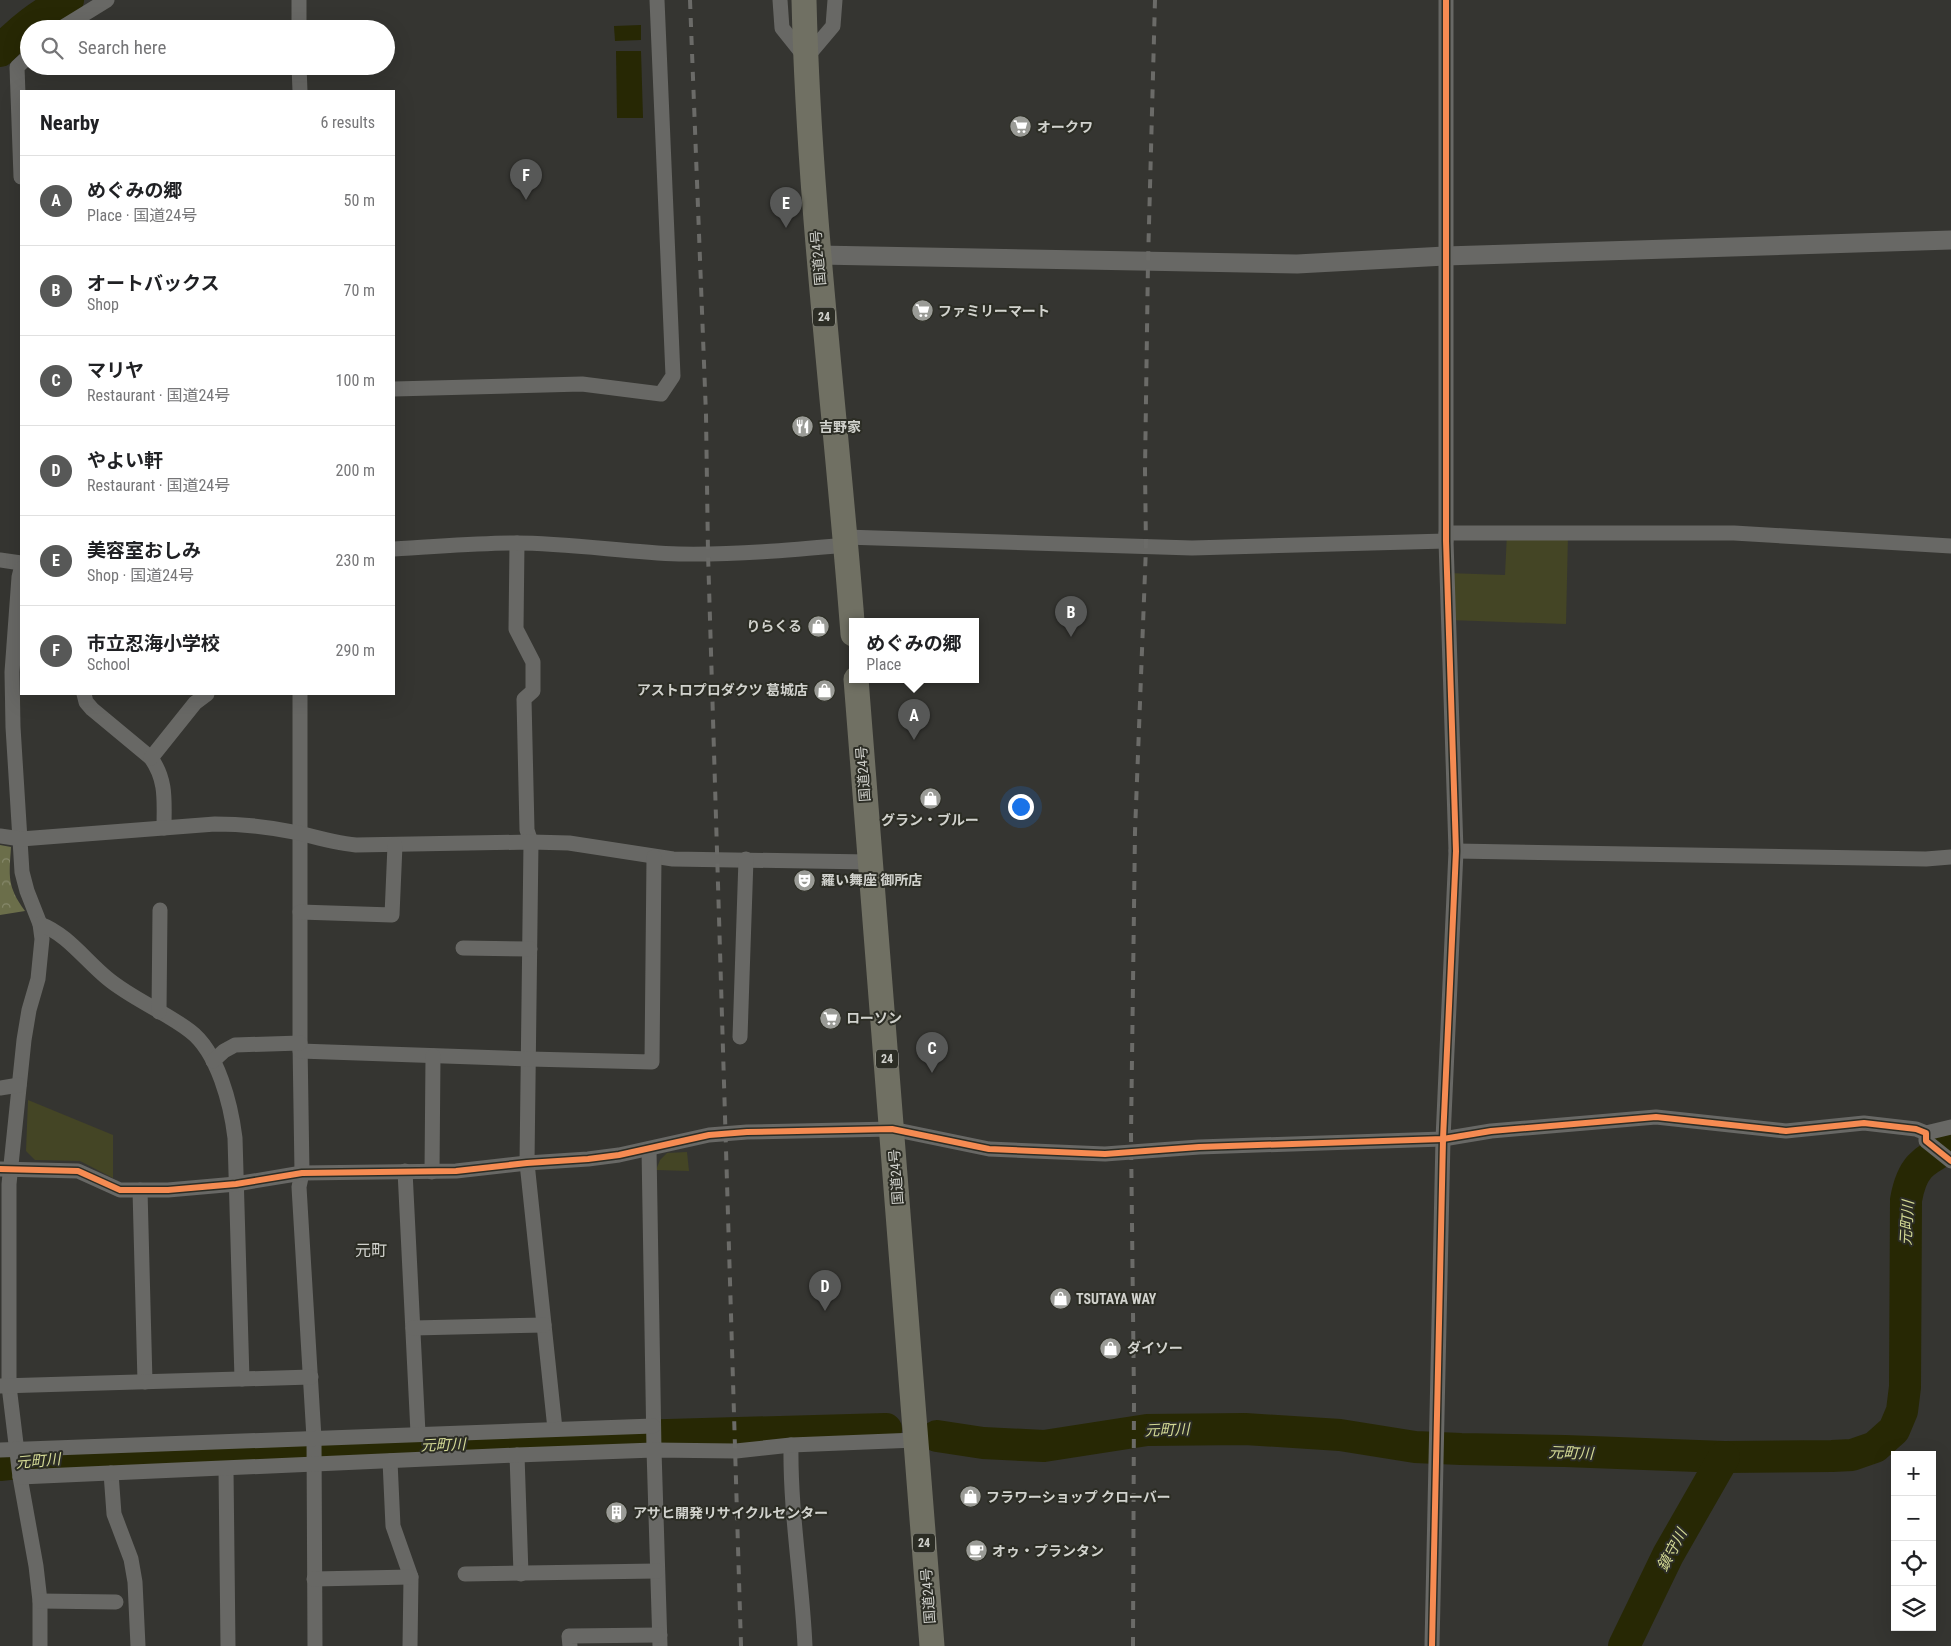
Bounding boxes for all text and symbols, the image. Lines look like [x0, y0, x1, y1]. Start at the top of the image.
search box [20, 20, 395, 75]
icon: search [38, 34, 66, 62]
text: Search here [78, 36, 166, 59]
text: Nearby [40, 111, 99, 135]
text: 6 results [320, 113, 375, 132]
supermarket icon: オークワ [1009, 115, 1033, 139]
place label: オークワ [1037, 119, 1093, 135]
pin: F [510, 159, 542, 200]
text: めぐみの郷 [87, 179, 183, 202]
pin: E [770, 187, 802, 228]
text: A [51, 191, 61, 210]
text: 50 m [343, 191, 375, 210]
text: Place · 国道24号 [87, 206, 197, 225]
street label: 国道24号 [808, 229, 828, 287]
text: オートバックス [87, 272, 219, 295]
text: B [52, 281, 60, 300]
text: 70 m [343, 281, 375, 300]
text: Shop [87, 295, 119, 314]
supermarket icon: ファミリーマート [910, 299, 934, 323]
place label: ファミリーマート [938, 303, 1050, 319]
road number: 24 [813, 308, 835, 326]
text: マリヤ [87, 359, 144, 382]
text: C [51, 371, 61, 390]
text: 100 m [336, 371, 375, 390]
text: Restaurant · 国道24号 [87, 386, 230, 405]
restaurant icon: 吉野家 [791, 415, 815, 439]
place label: 吉野家 [819, 419, 861, 435]
text: やよい軒 [87, 449, 163, 472]
text: D [51, 461, 61, 480]
text: 200 m [336, 461, 375, 480]
text: Restaurant · 国道24号 [87, 476, 230, 495]
text: 美容室おしみ [87, 539, 201, 562]
text: E [52, 551, 60, 570]
text: 230 m [336, 551, 375, 570]
text: Shop · 国道24号 [87, 566, 194, 585]
pin: B [1055, 596, 1087, 637]
shop icon: りらくる [806, 614, 830, 638]
place label: りらくる [746, 618, 802, 634]
popup [849, 618, 979, 683]
text: 市立忍海小学校 [87, 632, 220, 655]
text: めぐみの郷 [866, 632, 962, 655]
text: F [52, 641, 60, 660]
text: 290 m [336, 641, 375, 660]
text: School [87, 655, 130, 674]
text: Place [866, 655, 901, 674]
shop icon: アストロプロダクツ 葛城店 [812, 678, 836, 702]
place label: アストロプロダクツ 葛城店 [637, 682, 808, 698]
pin: A [898, 699, 930, 740]
street label: 国道24号 [853, 746, 873, 802]
shop icon: グラン・ブルー [918, 786, 942, 810]
your location [1008, 794, 1034, 820]
place label: グラン・ブルー [881, 812, 979, 828]
theatre icon: 羅い舞座 御所店 [793, 868, 817, 892]
place label: 羅い舞座 御所店 [821, 872, 922, 888]
supermarket icon: ローソン [818, 1006, 842, 1030]
place label: ローソン [846, 1010, 902, 1026]
pin: C [916, 1032, 948, 1073]
road number: 24 [876, 1050, 898, 1068]
street label: 国道24号 [886, 1149, 906, 1205]
water label: 元町川 [1897, 1198, 1917, 1246]
district label: 元町 [355, 1241, 387, 1260]
pin: D [809, 1270, 841, 1311]
shop icon: TSUTAYA WAY [1048, 1287, 1072, 1311]
place label: TSUTAYA WAY [1076, 1291, 1157, 1307]
shop icon: ダイソー [1099, 1336, 1123, 1360]
place label: ダイソー [1127, 1340, 1183, 1356]
water label: 元町川 [1144, 1420, 1192, 1440]
water label: 元町川 [420, 1435, 468, 1455]
water label: 元町川 [1548, 1443, 1596, 1463]
water label: 元町川 [15, 1450, 63, 1472]
map controls [1891, 1451, 1936, 1631]
button: + [1891, 1451, 1936, 1496]
shop icon: フラワーショップ クローバー [958, 1485, 982, 1509]
place label: フラワーショップ クローバー [986, 1489, 1171, 1505]
button: − [1891, 1496, 1936, 1541]
building icon: アサヒ開発リサイクルセンター [605, 1501, 629, 1525]
place label: アサヒ開発リサイクルセンター [633, 1505, 828, 1521]
water label: 鎮守川 [1653, 1524, 1691, 1574]
road number: 24 [913, 1534, 935, 1552]
cafe icon: オゥ・プランタン [964, 1539, 988, 1563]
button: locate [1891, 1541, 1936, 1586]
place label: オゥ・プランタン [992, 1543, 1104, 1559]
street label: 国道24号 [918, 1568, 938, 1624]
button: layers [1891, 1586, 1936, 1631]

